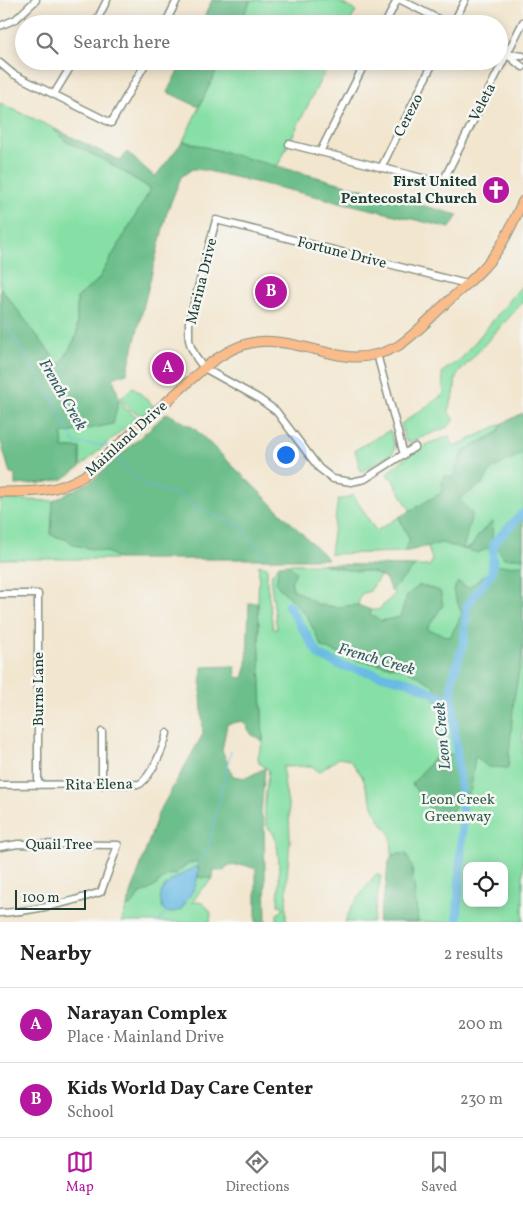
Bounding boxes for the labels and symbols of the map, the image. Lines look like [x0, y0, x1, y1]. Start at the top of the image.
street label: Veleta [465, 80, 502, 125]
street label: Cerezo [390, 90, 429, 141]
place label: First United Pentecostal Church [341, 172, 477, 210]
church icon: First United Pentecostal Church [481, 175, 511, 205]
street label: Fortune Drive [295, 232, 389, 275]
street label: Marina Drive [182, 236, 223, 327]
pin: B [255, 273, 287, 311]
pin: A [152, 349, 184, 387]
water label: French Creek [33, 355, 92, 435]
street label: Mainland Drive [81, 397, 173, 482]
your location [273, 442, 299, 468]
water label: French Creek [335, 638, 418, 682]
street label: Burns Lane [29, 652, 50, 726]
water label: Leon Creek [429, 701, 457, 771]
street label: Rita Elena [65, 774, 133, 797]
park label: Leon Creek Greenway [421, 790, 495, 828]
street label: Quail Tree [25, 835, 93, 856]
scale bar [15, 887, 86, 910]

